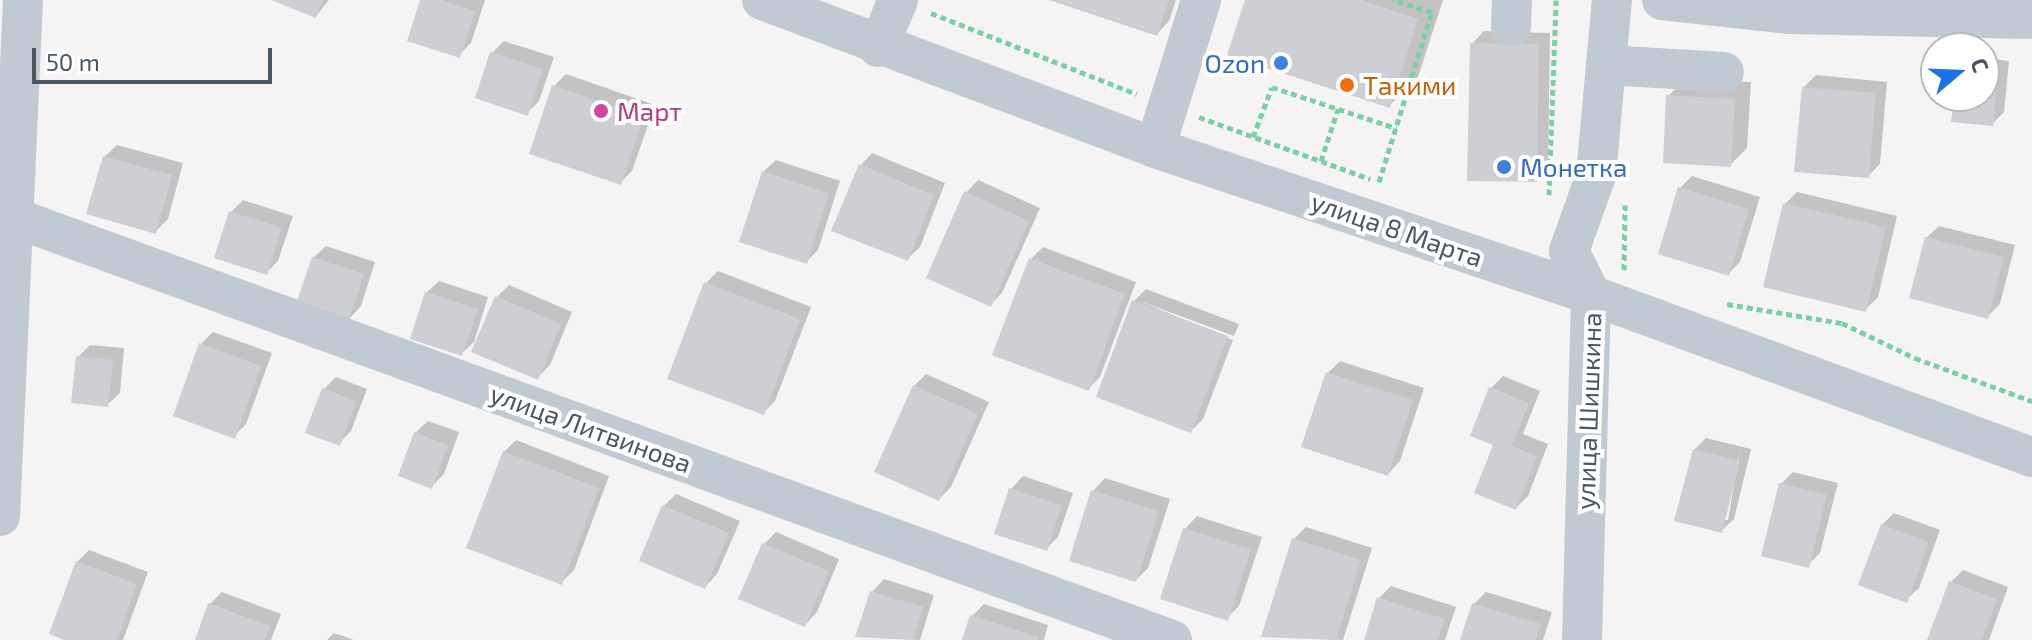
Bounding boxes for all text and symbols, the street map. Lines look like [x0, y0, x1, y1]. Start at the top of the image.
scale bar [36, 32, 276, 82]
north arrow [1920, 32, 2000, 112]
text: 50 m [46, 47, 100, 76]
place label: Ozon [1205, 47, 1265, 79]
marker: Ozon [1272, 54, 1290, 72]
text: С [1966, 54, 1995, 75]
place label: Такими [1363, 69, 1456, 101]
marker: Такими [1338, 76, 1356, 94]
place label: Март [617, 95, 682, 127]
marker: Март [592, 102, 610, 120]
place label: Монетка [1520, 151, 1627, 183]
marker: Монетка [1495, 158, 1513, 176]
street label: улица 8 Марта [1307, 185, 1487, 273]
street label: улица Шишкина [1569, 312, 1607, 510]
street label: улица Литвинова [486, 377, 696, 479]

